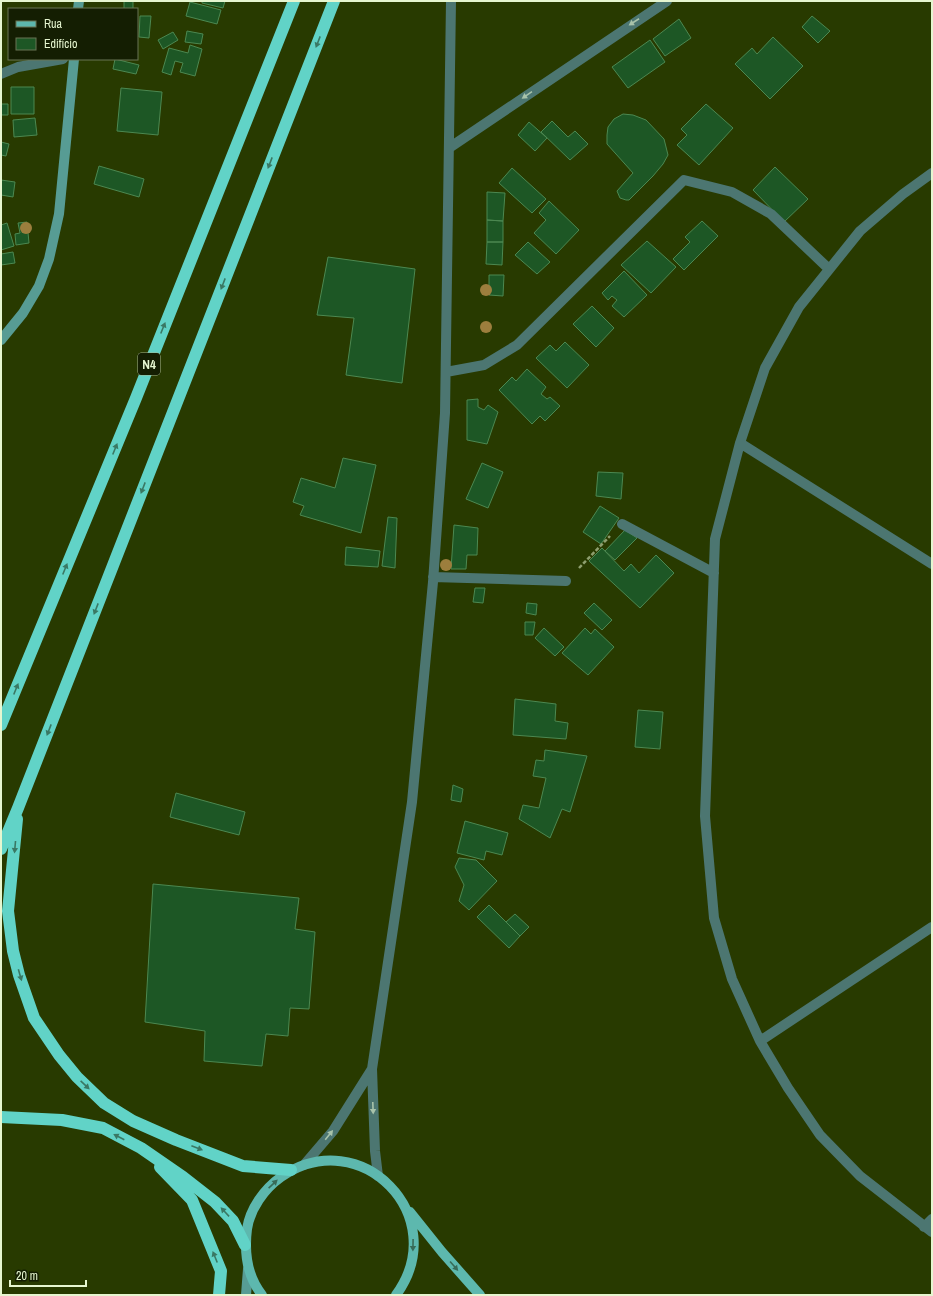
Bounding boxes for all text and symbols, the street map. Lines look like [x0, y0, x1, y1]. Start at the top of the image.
legend [8, 8, 138, 60]
text: Rua [44, 16, 63, 32]
one-way arrow [629, 19, 640, 26]
text: Edifício [44, 36, 77, 52]
one-way arrow [314, 36, 320, 48]
one-way arrow [522, 91, 532, 99]
one-way arrow [267, 157, 273, 169]
one-way arrow [219, 278, 225, 290]
one-way arrow [161, 322, 167, 334]
road number: N4 [138, 353, 160, 375]
one-way arrow [112, 442, 118, 454]
one-way arrow [140, 483, 146, 494]
one-way arrow [63, 562, 69, 574]
one-way arrow [92, 604, 98, 616]
one-way arrow [13, 683, 19, 695]
one-way arrow [45, 725, 51, 737]
one-way arrow [12, 841, 19, 853]
one-way arrow [17, 969, 23, 982]
one-way arrow [80, 1081, 90, 1090]
one-way arrow [370, 1102, 376, 1115]
one-way arrow [325, 1130, 334, 1140]
one-way arrow [114, 1134, 125, 1140]
one-way arrow [192, 1146, 204, 1152]
one-way arrow [268, 1179, 278, 1189]
one-way arrow [220, 1207, 230, 1217]
one-way arrow [410, 1239, 416, 1252]
one-way arrow [212, 1251, 218, 1263]
one-way arrow [449, 1261, 458, 1270]
scale bar [10, 1262, 86, 1288]
text: 20 m [16, 1268, 38, 1284]

